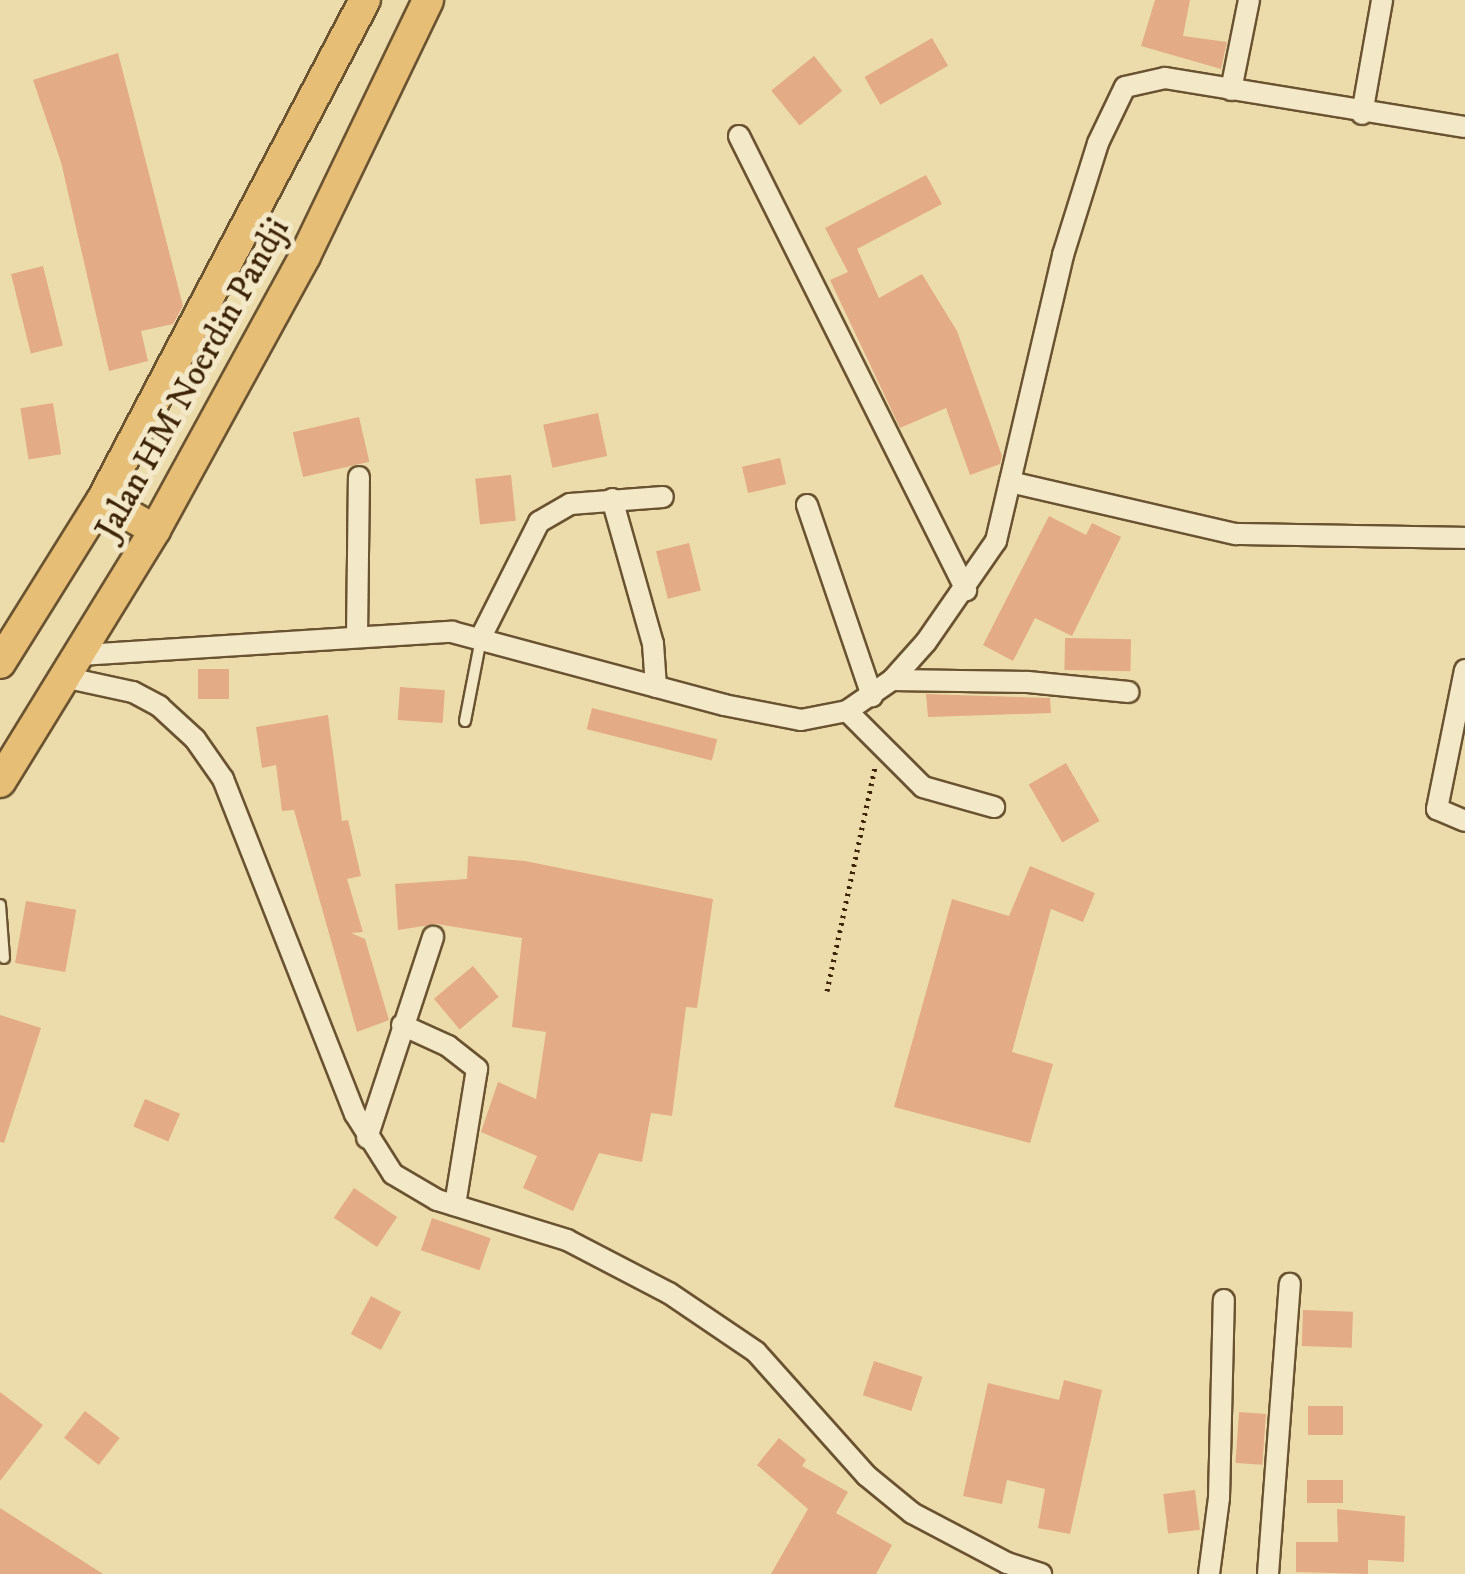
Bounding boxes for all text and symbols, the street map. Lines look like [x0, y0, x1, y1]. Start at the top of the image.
street label: Jalan HM Noerdin Pandji [87, 211, 299, 547]

